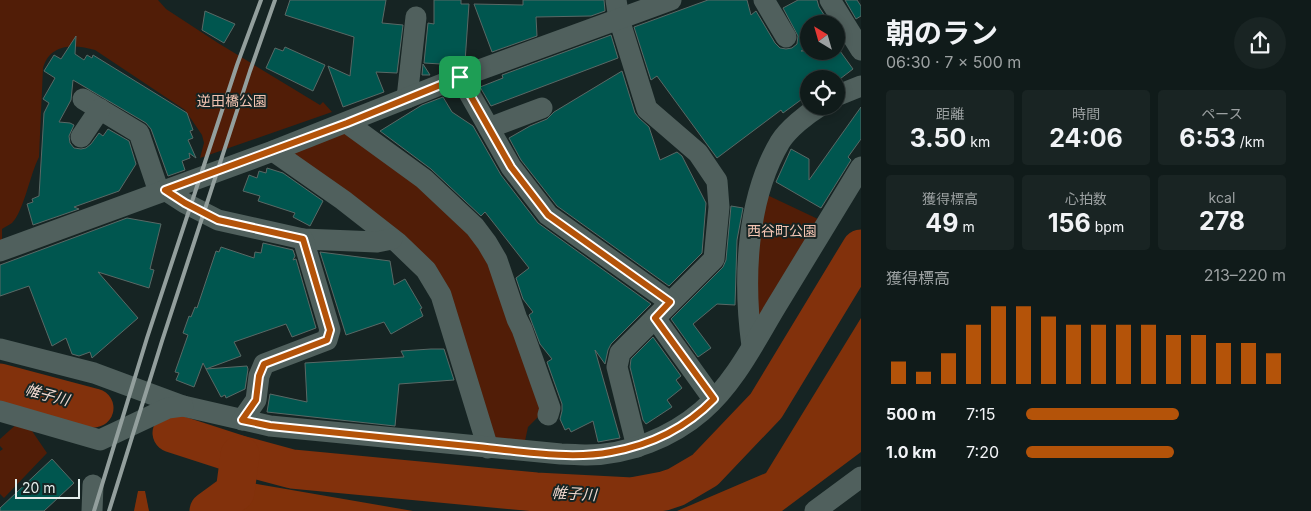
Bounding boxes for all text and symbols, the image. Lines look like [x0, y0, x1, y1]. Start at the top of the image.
north arrow [800, 15, 845, 60]
map controls [800, 15, 845, 115]
text: 朝のラン [886, 16, 998, 50]
button: share [1234, 17, 1286, 69]
text: 06:30 · 7 × 500 m [886, 52, 1021, 72]
pin [439, 56, 481, 98]
icon: arrive [446, 63, 474, 91]
button: locate [800, 70, 845, 115]
park label: 逆田橋公園 [197, 92, 267, 109]
text: 距離 [936, 105, 964, 122]
text: 時間 [1072, 105, 1100, 122]
text: ペース [1201, 105, 1243, 122]
text: 3.50 [910, 123, 966, 153]
text: 24:06 [1049, 123, 1123, 153]
text: 6:53 [1179, 123, 1236, 153]
text: km [966, 133, 990, 150]
text: /km [1236, 133, 1265, 150]
text: kcal [1209, 189, 1235, 206]
text: 獲得標高 [922, 190, 978, 207]
text: 心拍数 [1065, 190, 1107, 207]
text: 278 [1199, 206, 1245, 236]
text: 49 [925, 208, 958, 238]
text: 156 [1048, 208, 1091, 238]
text: m [958, 218, 975, 235]
text: bpm [1091, 218, 1124, 235]
park label: 西谷町公園 [747, 222, 817, 239]
text: 213–220 m [1204, 265, 1286, 285]
text: 獲得標高 [886, 268, 950, 288]
water label: 帷子川 [23, 380, 73, 410]
text: 500 m [886, 404, 936, 424]
text: 7:15 [966, 404, 995, 424]
text: 1.0 km [886, 442, 936, 462]
text: 7:20 [966, 442, 999, 462]
scale bar [15, 476, 80, 499]
text: 20 m [22, 479, 56, 496]
water label: 帷子川 [551, 483, 599, 504]

